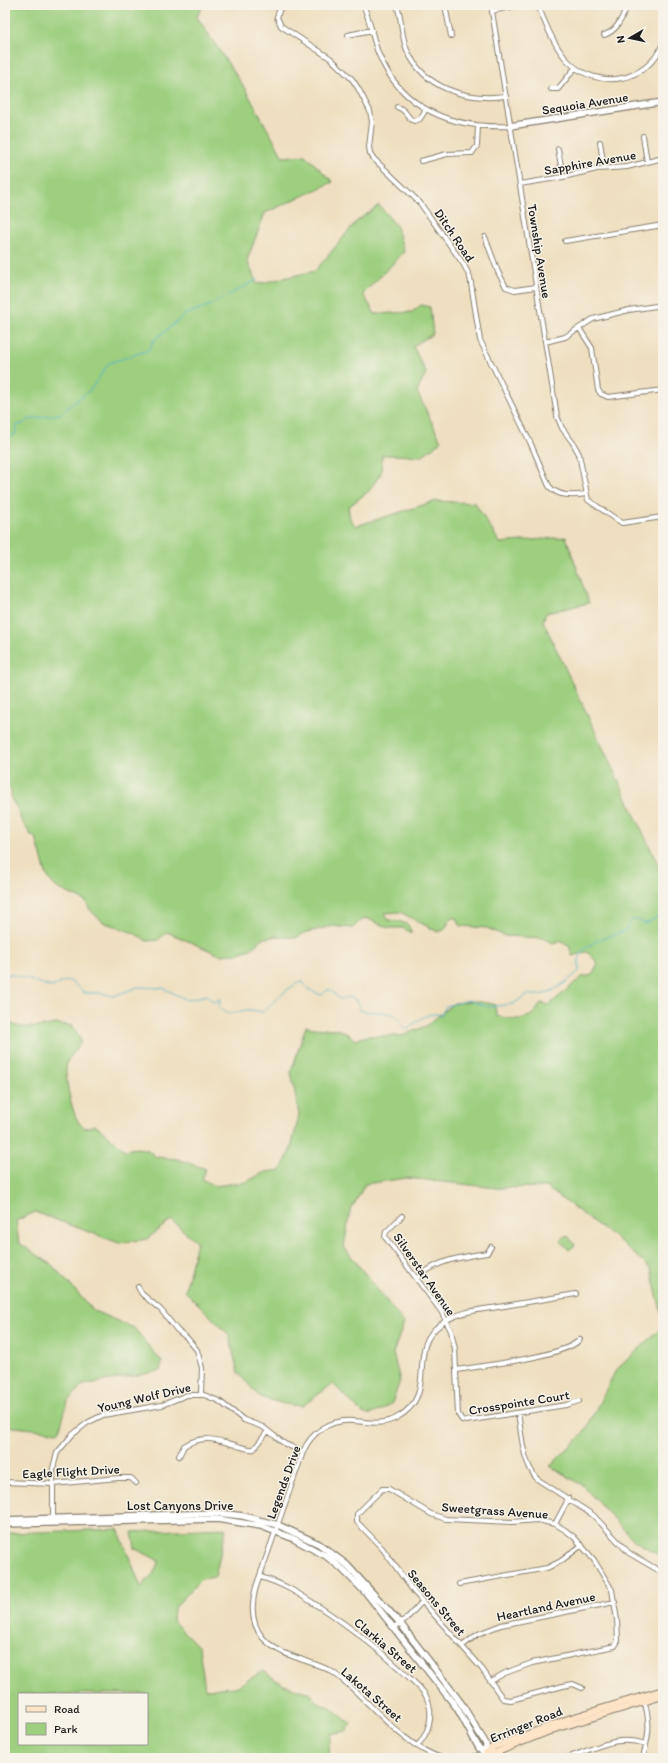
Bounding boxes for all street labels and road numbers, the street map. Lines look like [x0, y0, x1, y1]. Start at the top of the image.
street label: Sequoia Avenue [541, 89, 629, 118]
street label: Sapphire Avenue [543, 147, 637, 178]
street label: Township Avenue [525, 203, 554, 299]
street label: Ditch Road [431, 206, 478, 265]
street label: Silverstar Avenue [390, 1230, 459, 1319]
street label: Young Wolf Drive [96, 1379, 192, 1416]
street label: Crosspointe Court [468, 1387, 571, 1418]
street label: Legends Drive [263, 1443, 304, 1521]
street label: Eagle Flight Drive [22, 1461, 120, 1482]
street label: Lost Canyons Drive [127, 1498, 233, 1513]
street label: Sweetgrass Avenue [441, 1499, 549, 1522]
street label: Seasons Street [404, 1566, 469, 1639]
street label: Heartland Avenue [495, 1589, 597, 1624]
street label: Clarkia Street [351, 1615, 420, 1676]
street label: Lakota Street [338, 1664, 405, 1725]
street label: Erringer Road [488, 1703, 565, 1746]

